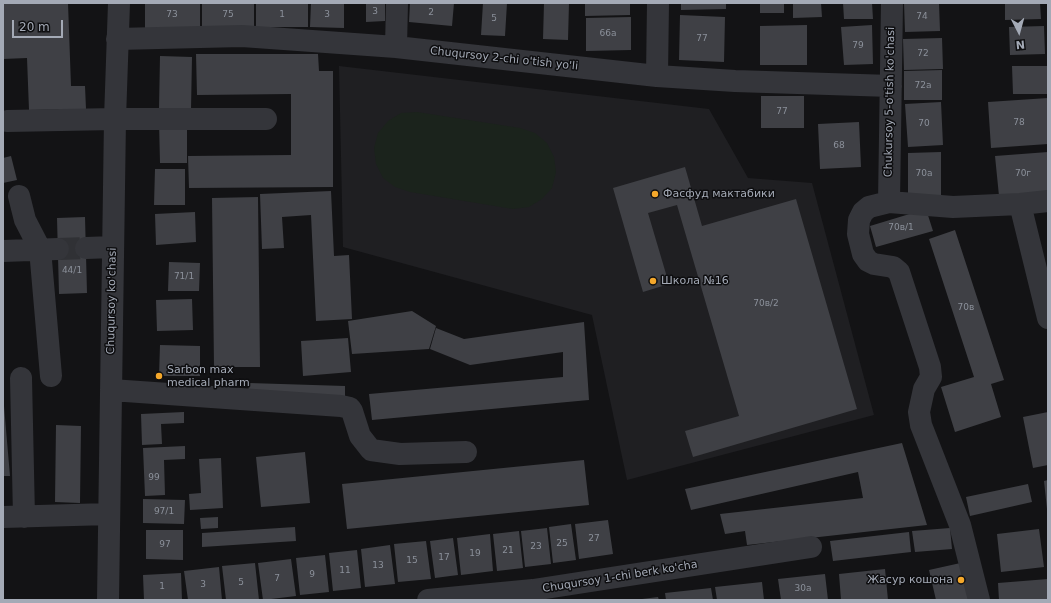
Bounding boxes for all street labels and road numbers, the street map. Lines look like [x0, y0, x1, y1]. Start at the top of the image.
street label: Chukursoy 5-o'tish ko'chasi [882, 27, 898, 177]
street label: Chuqursoy 2-chi o'tish yo'li [429, 45, 579, 73]
street label: Chuqursoy ko'chasi [104, 247, 120, 355]
street label: Chuqursoy 1-chi berk ko'cha [542, 558, 698, 596]

